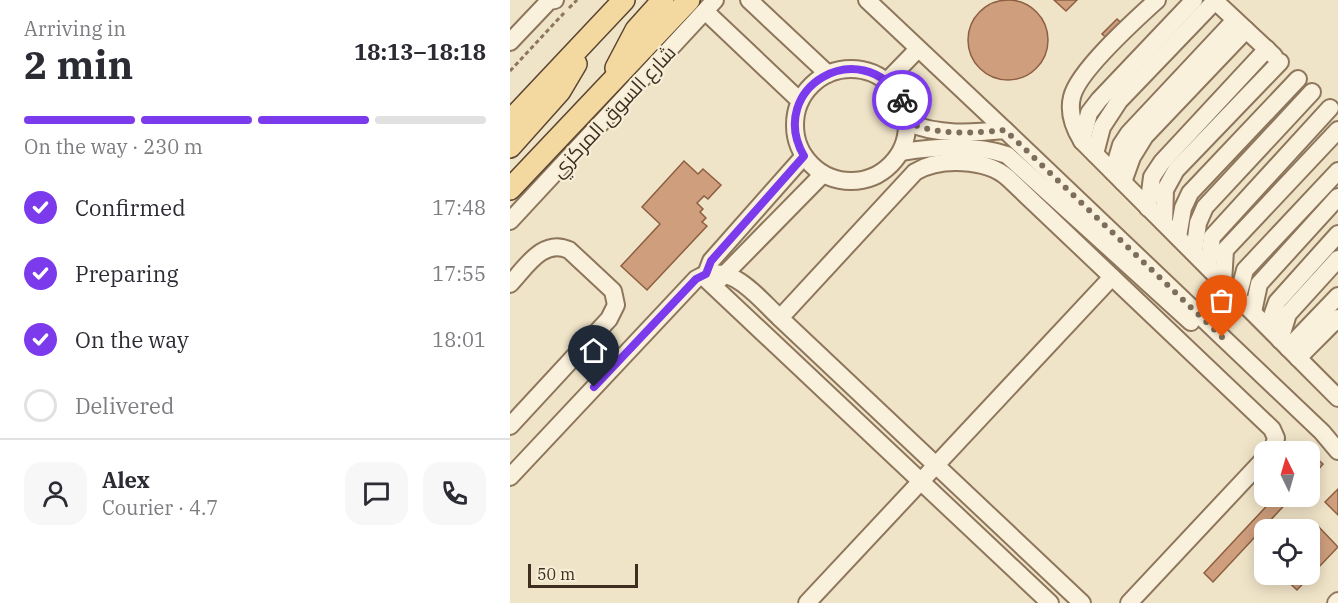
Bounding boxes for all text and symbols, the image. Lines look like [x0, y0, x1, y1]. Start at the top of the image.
text: Arriving in [24, 15, 126, 42]
text: 18:13–18:18 [354, 37, 486, 66]
text: 2 min [24, 39, 133, 90]
street label: شارع السوق المركزي [545, 39, 684, 185]
courier [872, 70, 932, 130]
icon: bike [886, 84, 919, 117]
text: On the way · 230 m [24, 133, 203, 160]
icon: check [24, 191, 57, 224]
text: Confirmed [75, 193, 186, 222]
text: 17:48 [432, 194, 486, 221]
icon: check [24, 257, 57, 290]
text: Preparing [75, 259, 179, 288]
text: 17:55 [432, 260, 486, 287]
pin [1196, 275, 1247, 337]
icon: bag [1205, 284, 1238, 317]
icon: check [24, 323, 57, 356]
text: On the way [75, 325, 189, 354]
pin [568, 325, 619, 387]
text: 18:01 [432, 326, 486, 353]
icon: home [577, 334, 610, 367]
text: Delivered [75, 391, 174, 420]
north arrow [1254, 441, 1320, 507]
map controls [1254, 441, 1320, 585]
button: person [24, 462, 87, 525]
button: chat [345, 462, 408, 525]
button: phone [423, 462, 486, 525]
text: Alex [102, 465, 150, 494]
text: Courier · 4.7 [102, 494, 218, 521]
button: locate [1254, 519, 1320, 585]
scale bar [528, 561, 638, 588]
text: 50 m [537, 564, 575, 584]

